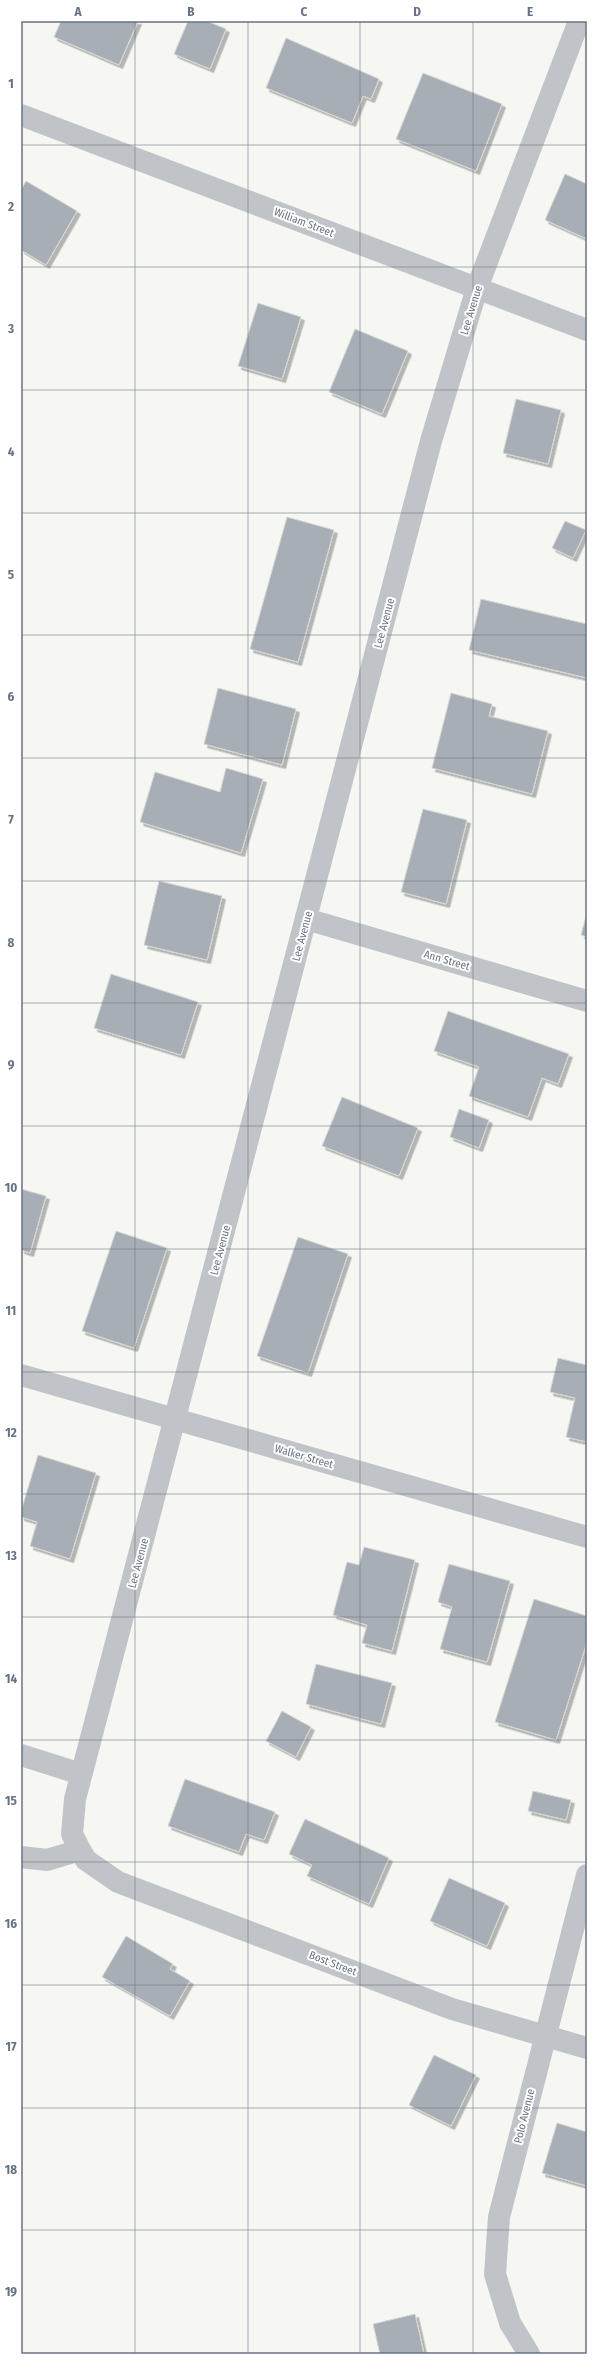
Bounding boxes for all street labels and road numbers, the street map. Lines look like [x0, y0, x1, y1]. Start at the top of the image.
street label: William Street [272, 205, 336, 240]
street label: Lee Avenue [458, 284, 485, 336]
street label: Lee Avenue [372, 597, 397, 650]
street label: Lee Avenue [290, 910, 315, 963]
street label: Ann Street [422, 948, 472, 973]
street label: Lee Avenue [208, 1224, 233, 1277]
street label: Walker Street [273, 1442, 335, 1471]
street label: Lee Avenue [126, 1537, 151, 1590]
street label: Bost Street [307, 1948, 359, 1979]
street label: Polo Avenue [511, 2088, 538, 2145]

